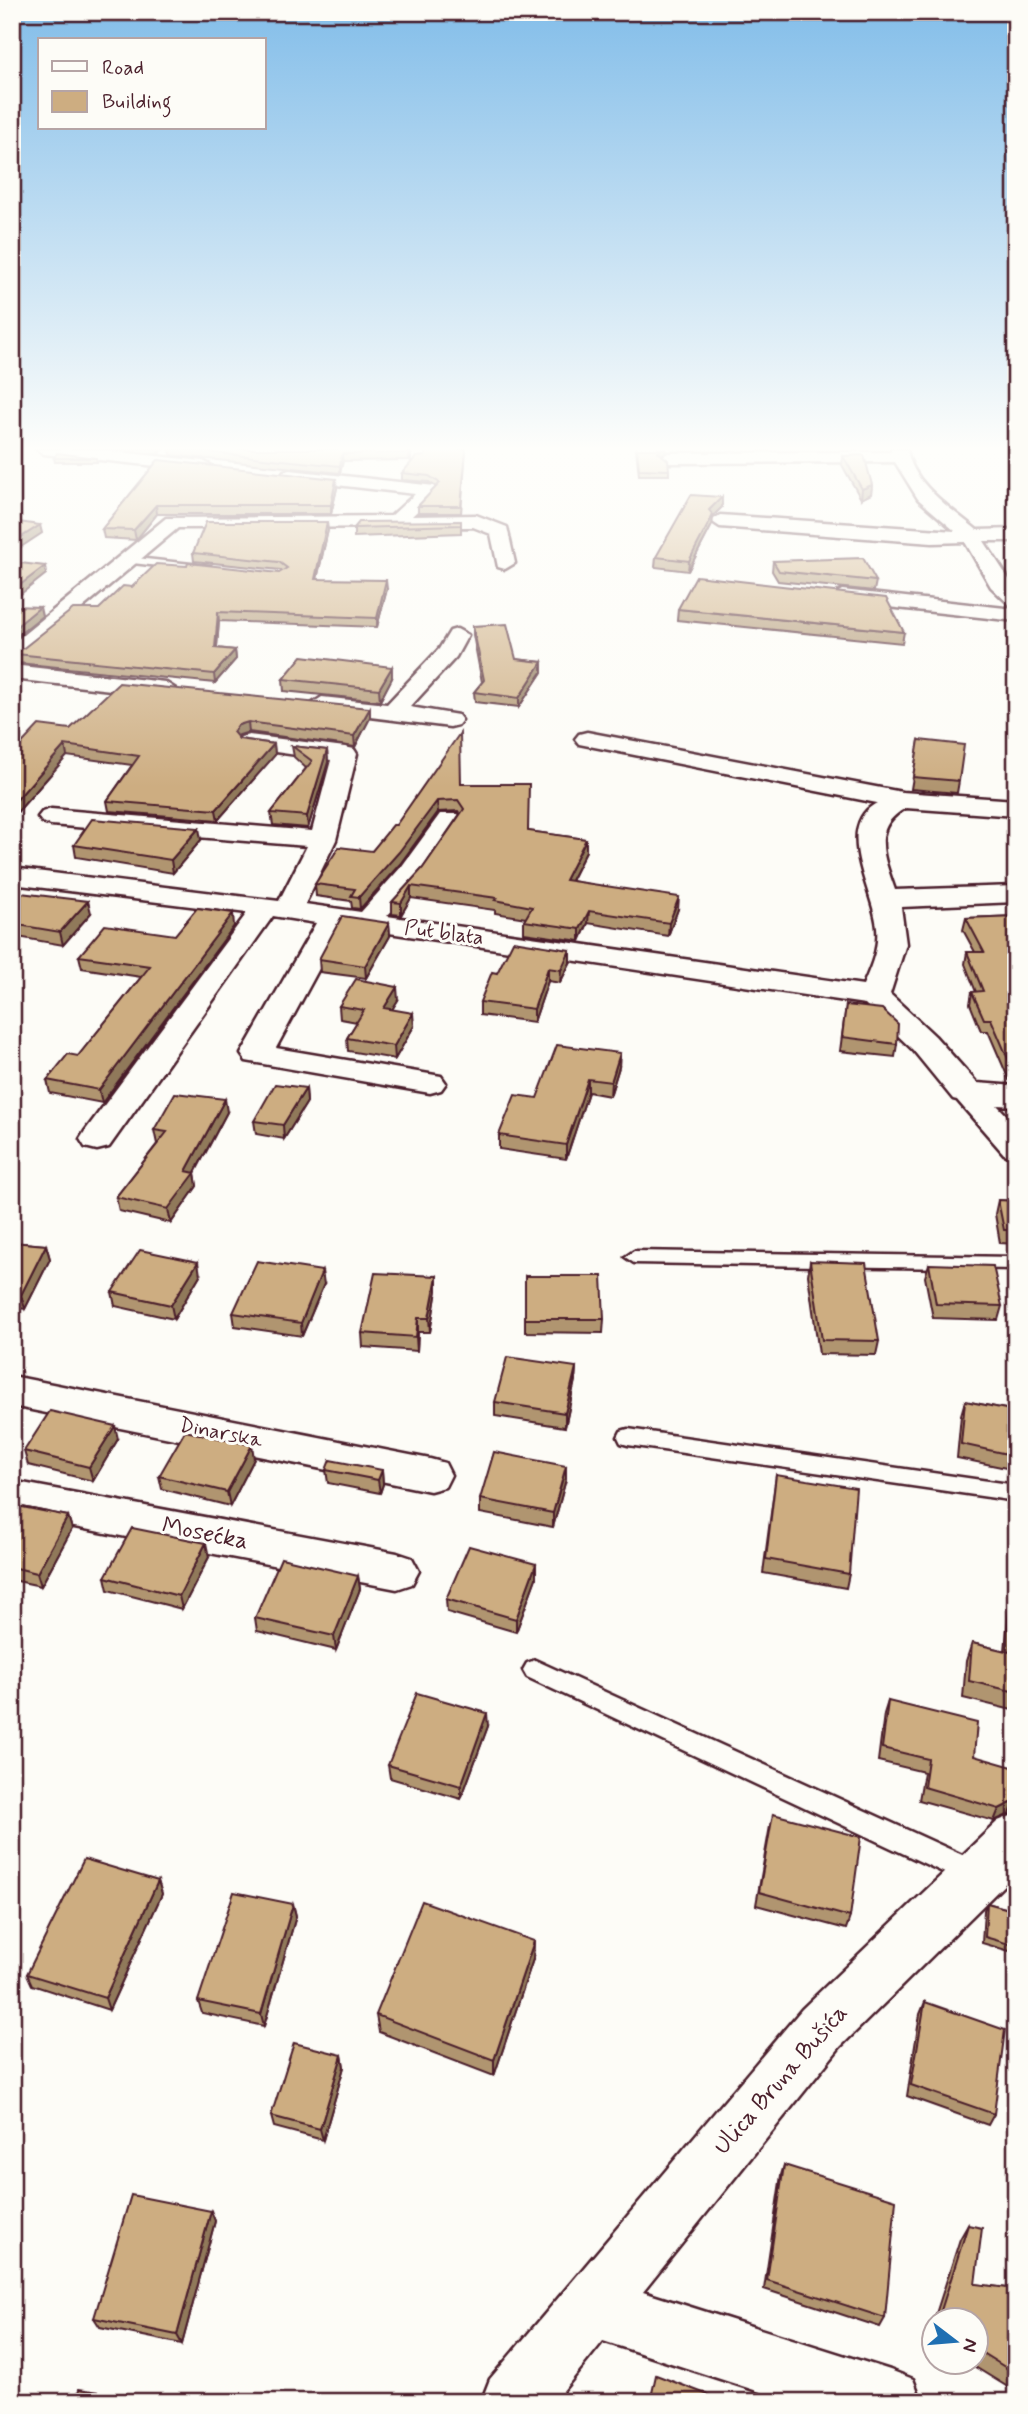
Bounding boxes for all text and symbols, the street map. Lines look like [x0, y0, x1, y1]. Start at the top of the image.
legend [38, 38, 266, 130]
text: Road [102, 54, 144, 82]
text: Building [102, 88, 172, 118]
street label: Put blata [403, 914, 485, 952]
street label: Dinarska [177, 1411, 265, 1455]
street label: Mosećka [159, 1510, 251, 1558]
street label: Ulica Bruna Bušića [707, 1998, 855, 2162]
north arrow [920, 2306, 990, 2376]
text: N [956, 2336, 984, 2355]

